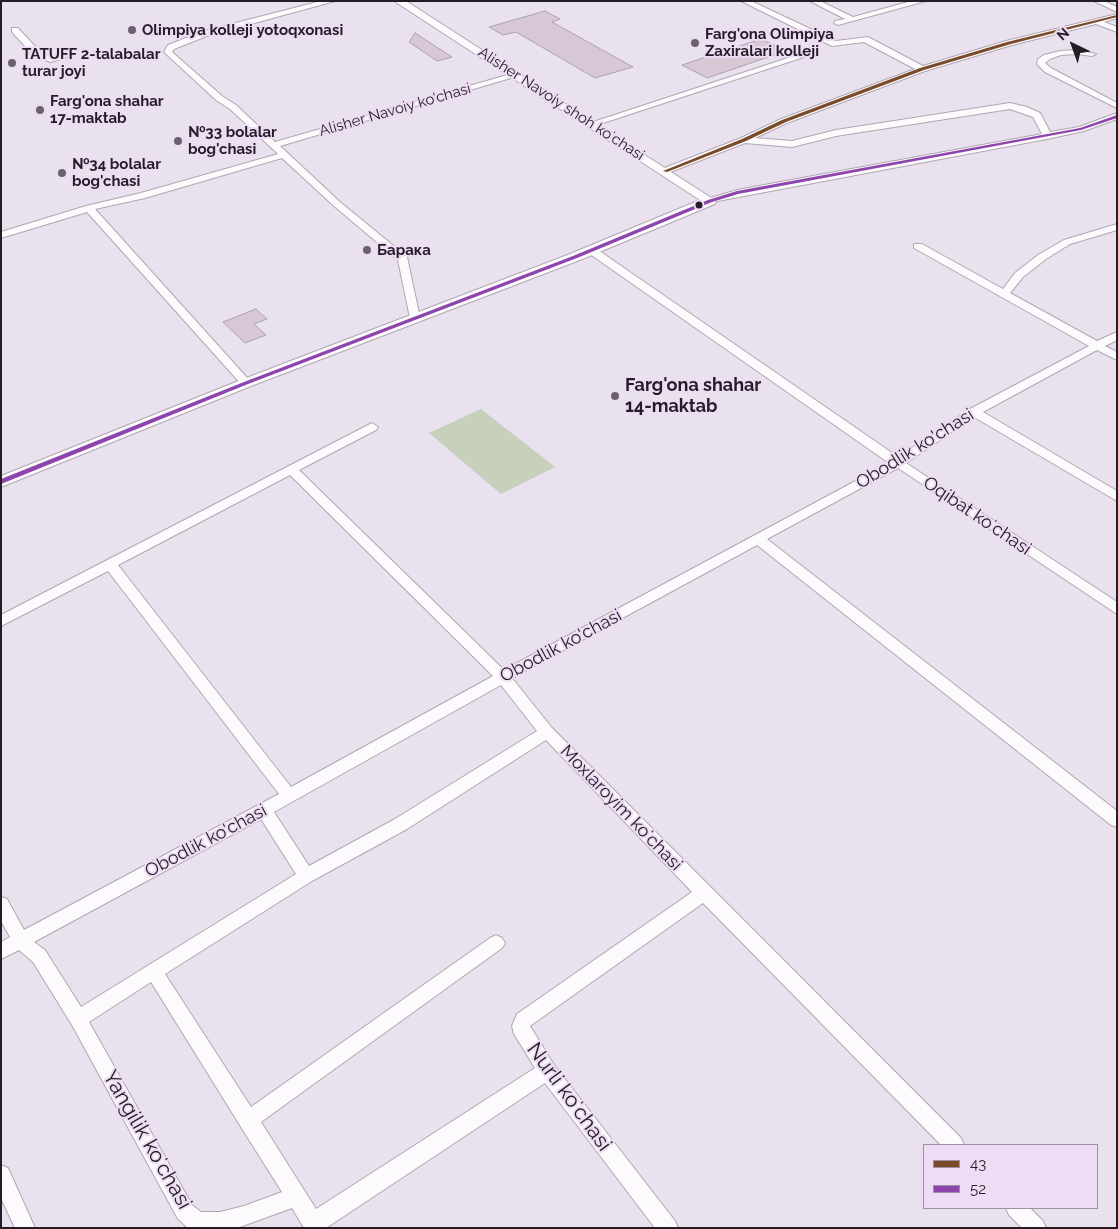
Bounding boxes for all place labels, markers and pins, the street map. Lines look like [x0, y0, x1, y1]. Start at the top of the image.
place label: Olimpiya kolleji yotoqxonasi [142, 21, 343, 39]
marker: Olimpiya kolleji yotoqxonasi [126, 24, 138, 36]
place label: Farg'ona Olimpiya Zaxiralari kolleji [705, 25, 834, 60]
marker: Farg'ona Olimpiya Zaxiralari kolleji [689, 37, 701, 49]
place label: TATUFF 2-talabalar turar joyi [22, 45, 160, 80]
marker: TATUFF 2-talabalar turar joyi [6, 57, 18, 69]
place label: Farg'ona shahar 17-maktab [50, 92, 164, 127]
marker: Farg'ona shahar 17-maktab [34, 104, 46, 116]
place label: №33 bolalar bog'chasi [188, 123, 277, 158]
marker: №33 bolalar bog'chasi [172, 135, 184, 147]
place label: №34 bolalar bog'chasi [72, 155, 161, 190]
marker: №34 bolalar bog'chasi [56, 167, 68, 179]
unlabelled marker [694, 200, 704, 210]
place label: Барака [377, 241, 431, 259]
marker: Барака [361, 244, 373, 256]
place label: Farg'ona shahar 14-maktab [625, 375, 761, 418]
marker: Farg'ona shahar 14-maktab [609, 390, 621, 402]

